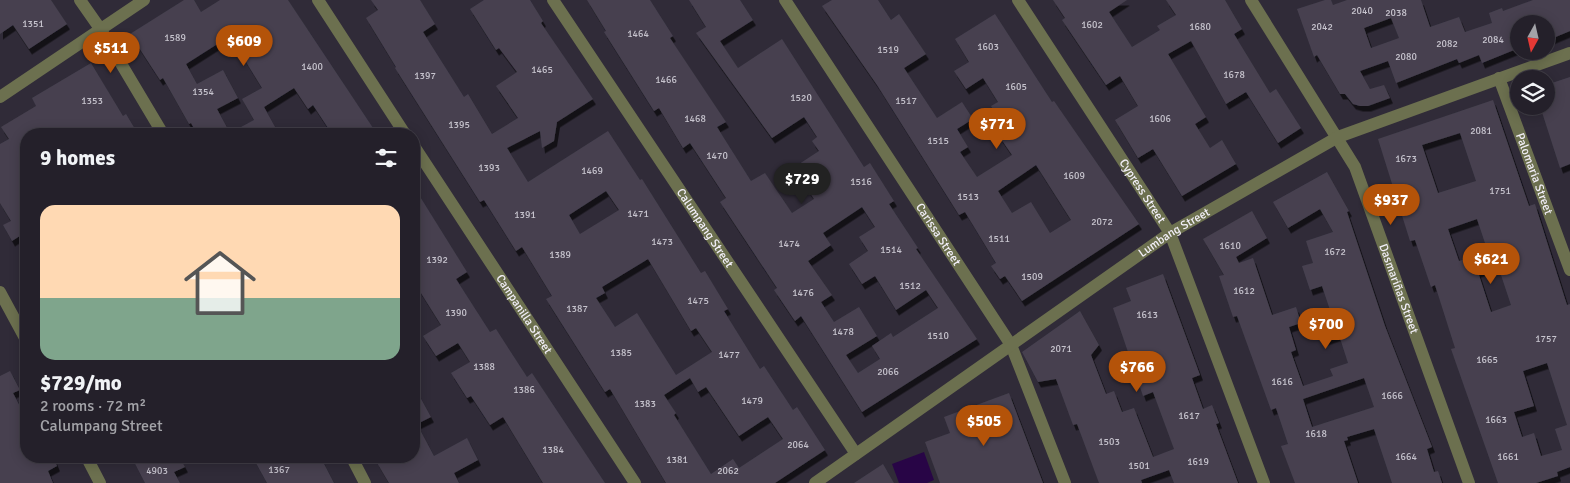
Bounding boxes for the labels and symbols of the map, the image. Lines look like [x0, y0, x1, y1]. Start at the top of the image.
house number: 2040 [1351, 5, 1373, 17]
house number: 2038 [1385, 7, 1407, 19]
north arrow [1510, 15, 1555, 60]
house number: 1351 [22, 18, 44, 30]
house number: 1602 [1081, 19, 1103, 31]
house number: 1680 [1189, 21, 1211, 33]
house number: 2042 [1311, 21, 1333, 33]
pin: $609 [214, 24, 274, 67]
house number: 1464 [627, 28, 649, 40]
pin: $511 [81, 32, 141, 74]
house number: 1589 [164, 32, 186, 44]
house number: 2084 [1482, 34, 1504, 46]
house number: 2082 [1436, 38, 1458, 50]
house number: 1603 [977, 41, 999, 53]
house number: 1519 [877, 44, 899, 56]
house number: 2080 [1395, 51, 1417, 63]
house number: 1400 [301, 61, 323, 73]
house number: 1465 [531, 64, 553, 76]
house number: 1678 [1223, 69, 1245, 81]
house number: 1397 [414, 70, 436, 82]
house number: 1466 [655, 74, 677, 86]
house number: 1605 [1005, 81, 1027, 93]
house number: 1354 [192, 86, 214, 98]
house number: 1520 [790, 92, 812, 104]
house number: 1353 [81, 95, 103, 107]
house number: 1517 [895, 95, 917, 107]
pin: $771 [967, 108, 1027, 150]
house number: 1468 [684, 113, 706, 125]
house number: 1606 [1149, 113, 1171, 125]
house number: 1395 [448, 119, 470, 131]
house number: 2081 [1470, 125, 1492, 137]
street label: Palomaria Street [1512, 131, 1556, 217]
house number: 1515 [927, 135, 949, 147]
house number: 1470 [706, 150, 728, 162]
house number: 1673 [1395, 153, 1417, 165]
street label: Cypress Street [1116, 156, 1169, 226]
house number: 1393 [478, 162, 500, 174]
pin: $729 [772, 162, 832, 205]
house number: 1469 [581, 165, 603, 177]
house number: 1609 [1063, 170, 1085, 182]
house number: 1516 [850, 176, 872, 188]
pin: $937 [1361, 184, 1421, 226]
street label: Calumpang Street [673, 185, 737, 270]
house number: 1751 [1489, 185, 1511, 197]
house number: 1513 [957, 191, 979, 203]
street label: Carissa Street [913, 200, 964, 268]
street label: Lumbang Street [1136, 204, 1212, 260]
house number: 1471 [627, 208, 649, 220]
house number: 1391 [514, 209, 536, 221]
house number: 2072 [1091, 216, 1113, 228]
house number: 1511 [988, 233, 1010, 245]
house number: 1473 [651, 236, 673, 248]
house number: 1474 [778, 238, 800, 250]
house number: 1610 [1219, 240, 1241, 252]
street label: Dasmariñas Street [1376, 242, 1422, 336]
pin: $621 [1461, 242, 1521, 285]
house number: 1514 [880, 244, 902, 256]
house number: 1672 [1324, 246, 1346, 258]
house number: 1389 [549, 249, 571, 261]
house number: 1392 [426, 254, 448, 266]
street label: Campanilla Street [493, 271, 556, 357]
house number: 1509 [1021, 271, 1043, 283]
house number: 1512 [899, 280, 921, 292]
house number: 1612 [1233, 285, 1255, 297]
house number: 1476 [792, 287, 814, 299]
house number: 1475 [687, 295, 709, 307]
house number: 1387 [566, 303, 588, 315]
house number: 1390 [445, 307, 467, 319]
pin: $700 [1296, 308, 1356, 350]
house number: 1613 [1136, 309, 1158, 321]
house number: 1478 [832, 326, 854, 338]
house number: 1510 [927, 330, 949, 342]
house number: 1757 [1535, 333, 1557, 345]
house number: 2071 [1050, 343, 1072, 355]
house number: 1385 [610, 347, 632, 359]
house number: 1477 [718, 349, 740, 361]
pin: $766 [1107, 350, 1167, 393]
house number: 1665 [1476, 354, 1498, 366]
house number: 1388 [473, 361, 495, 373]
house number: 2066 [877, 366, 899, 378]
house number: 1616 [1271, 376, 1293, 388]
house number: 1386 [513, 384, 535, 396]
house number: 1666 [1381, 390, 1403, 402]
house number: 1479 [741, 395, 763, 407]
house number: 1383 [634, 398, 656, 410]
pin: $505 [954, 404, 1014, 447]
house number: 1617 [1178, 410, 1200, 422]
house number: 1663 [1485, 414, 1507, 426]
house number: 1618 [1305, 428, 1327, 440]
house number: 1503 [1098, 436, 1120, 448]
house number: 2064 [787, 439, 809, 451]
house number: 1384 [542, 444, 564, 456]
house number: 1664 [1395, 451, 1417, 463]
house number: 1661 [1497, 451, 1519, 463]
house number: 1381 [666, 454, 688, 466]
house number: 1619 [1187, 456, 1209, 468]
house number: 1501 [1128, 460, 1150, 472]
house number: 1367 [268, 464, 290, 476]
house number: 4903 [146, 465, 168, 477]
house number: 2062 [717, 465, 739, 477]

